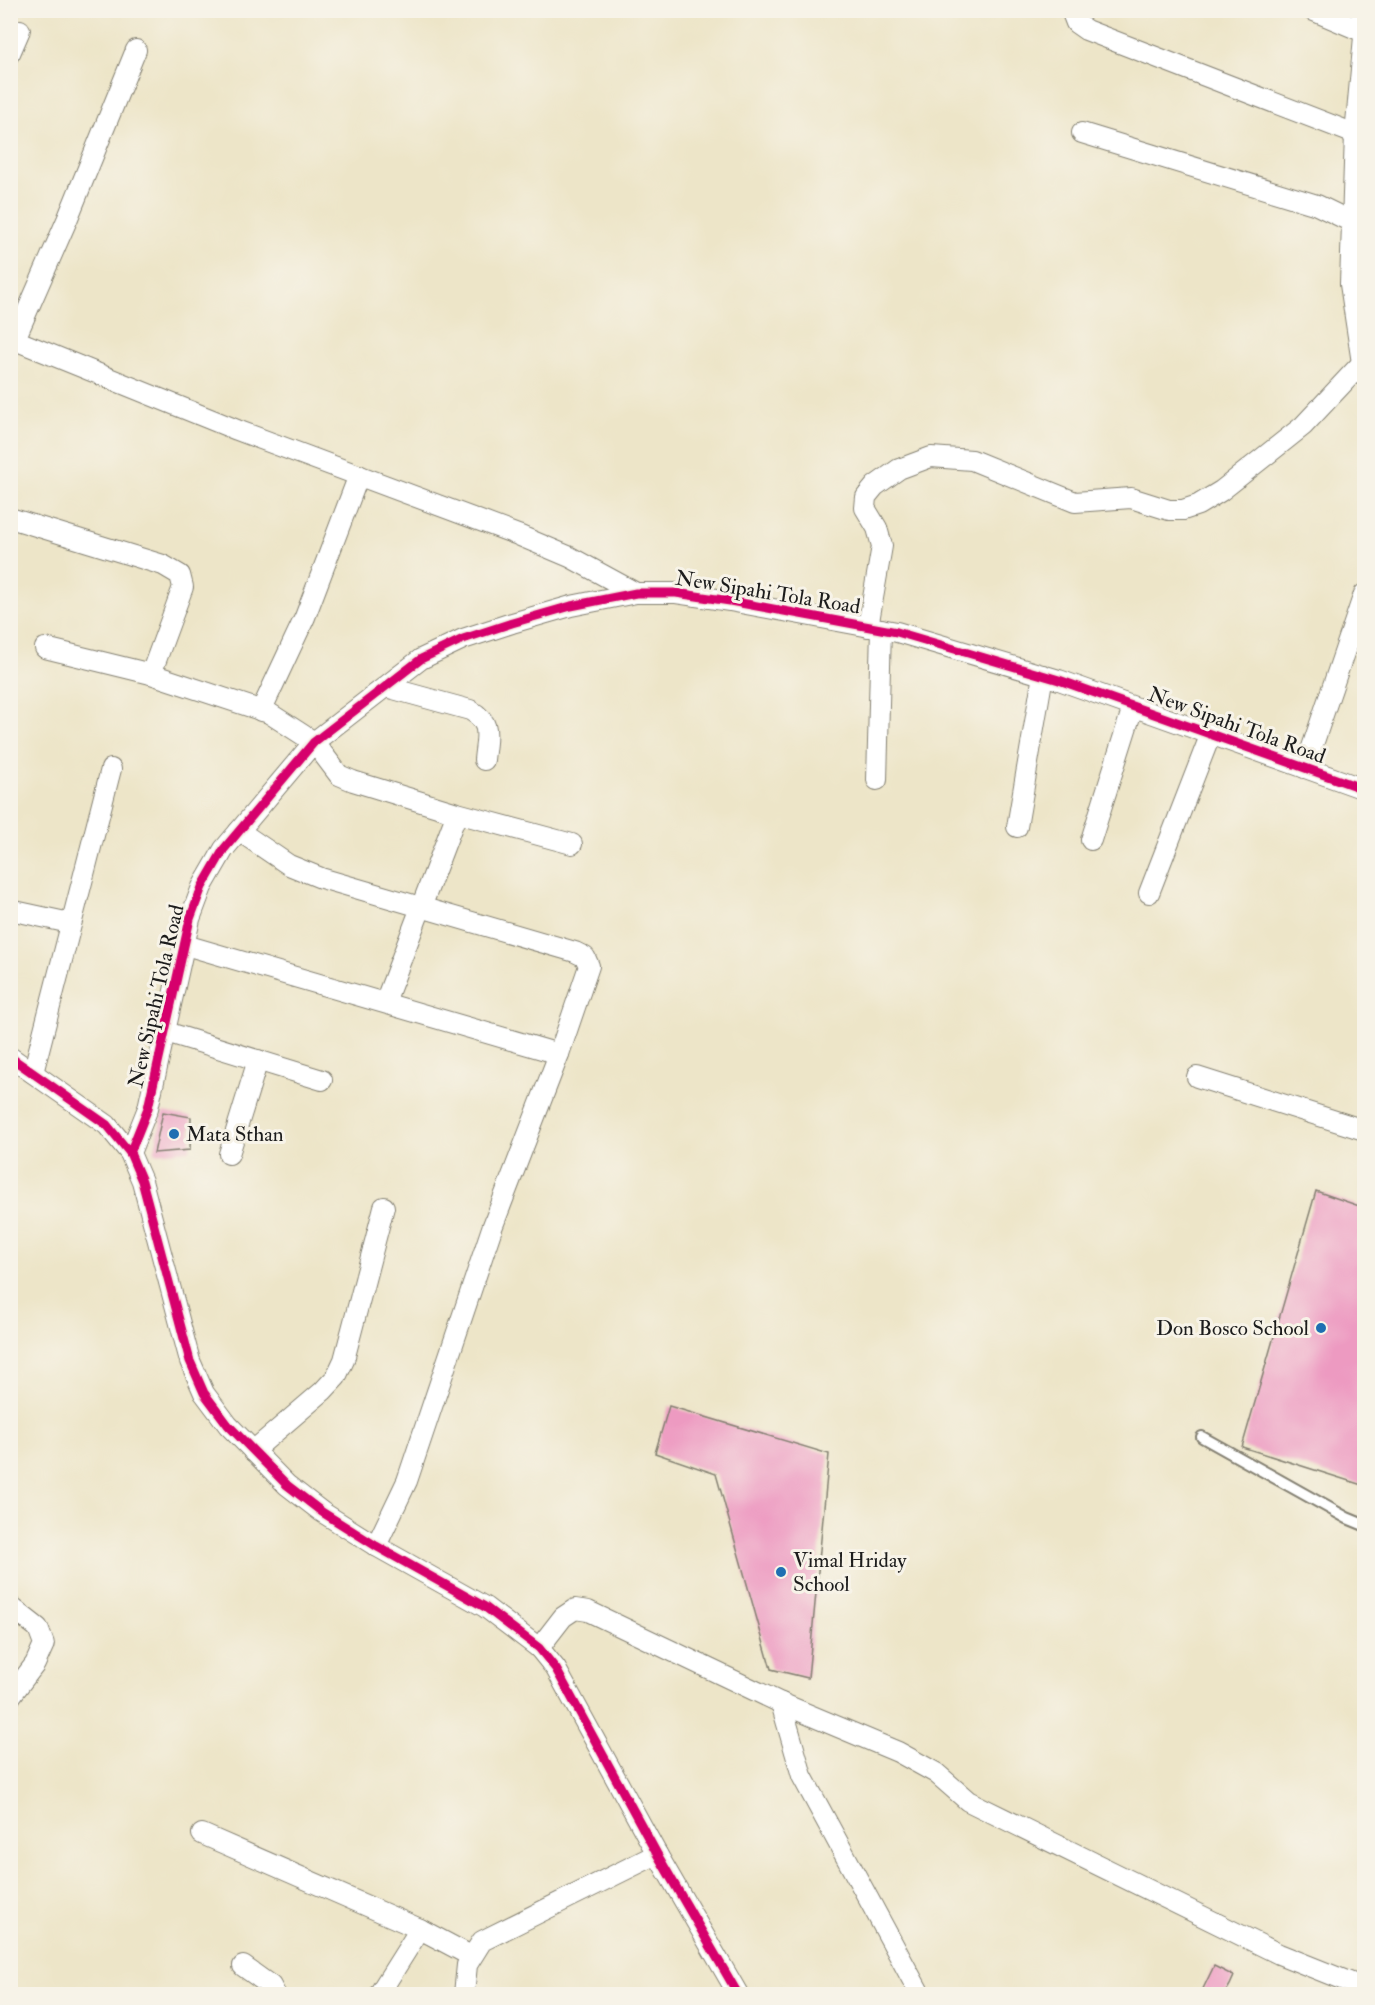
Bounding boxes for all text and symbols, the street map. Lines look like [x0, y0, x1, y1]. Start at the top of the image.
street label: New Sipahi Tola Road [673, 565, 863, 621]
street label: New Sipahi Tola Road [1144, 681, 1330, 770]
street label: New Sipahi Tola Road [122, 901, 191, 1090]
place label: Mata Sthan [186, 1121, 284, 1148]
marker: Mata Sthan [167, 1127, 181, 1141]
place label: Don Bosco School [1156, 1315, 1310, 1342]
marker: Don Bosco School [1314, 1321, 1328, 1335]
place label: Vimal Hriday School [793, 1547, 907, 1598]
marker: Vimal Hriday School [774, 1565, 788, 1579]

